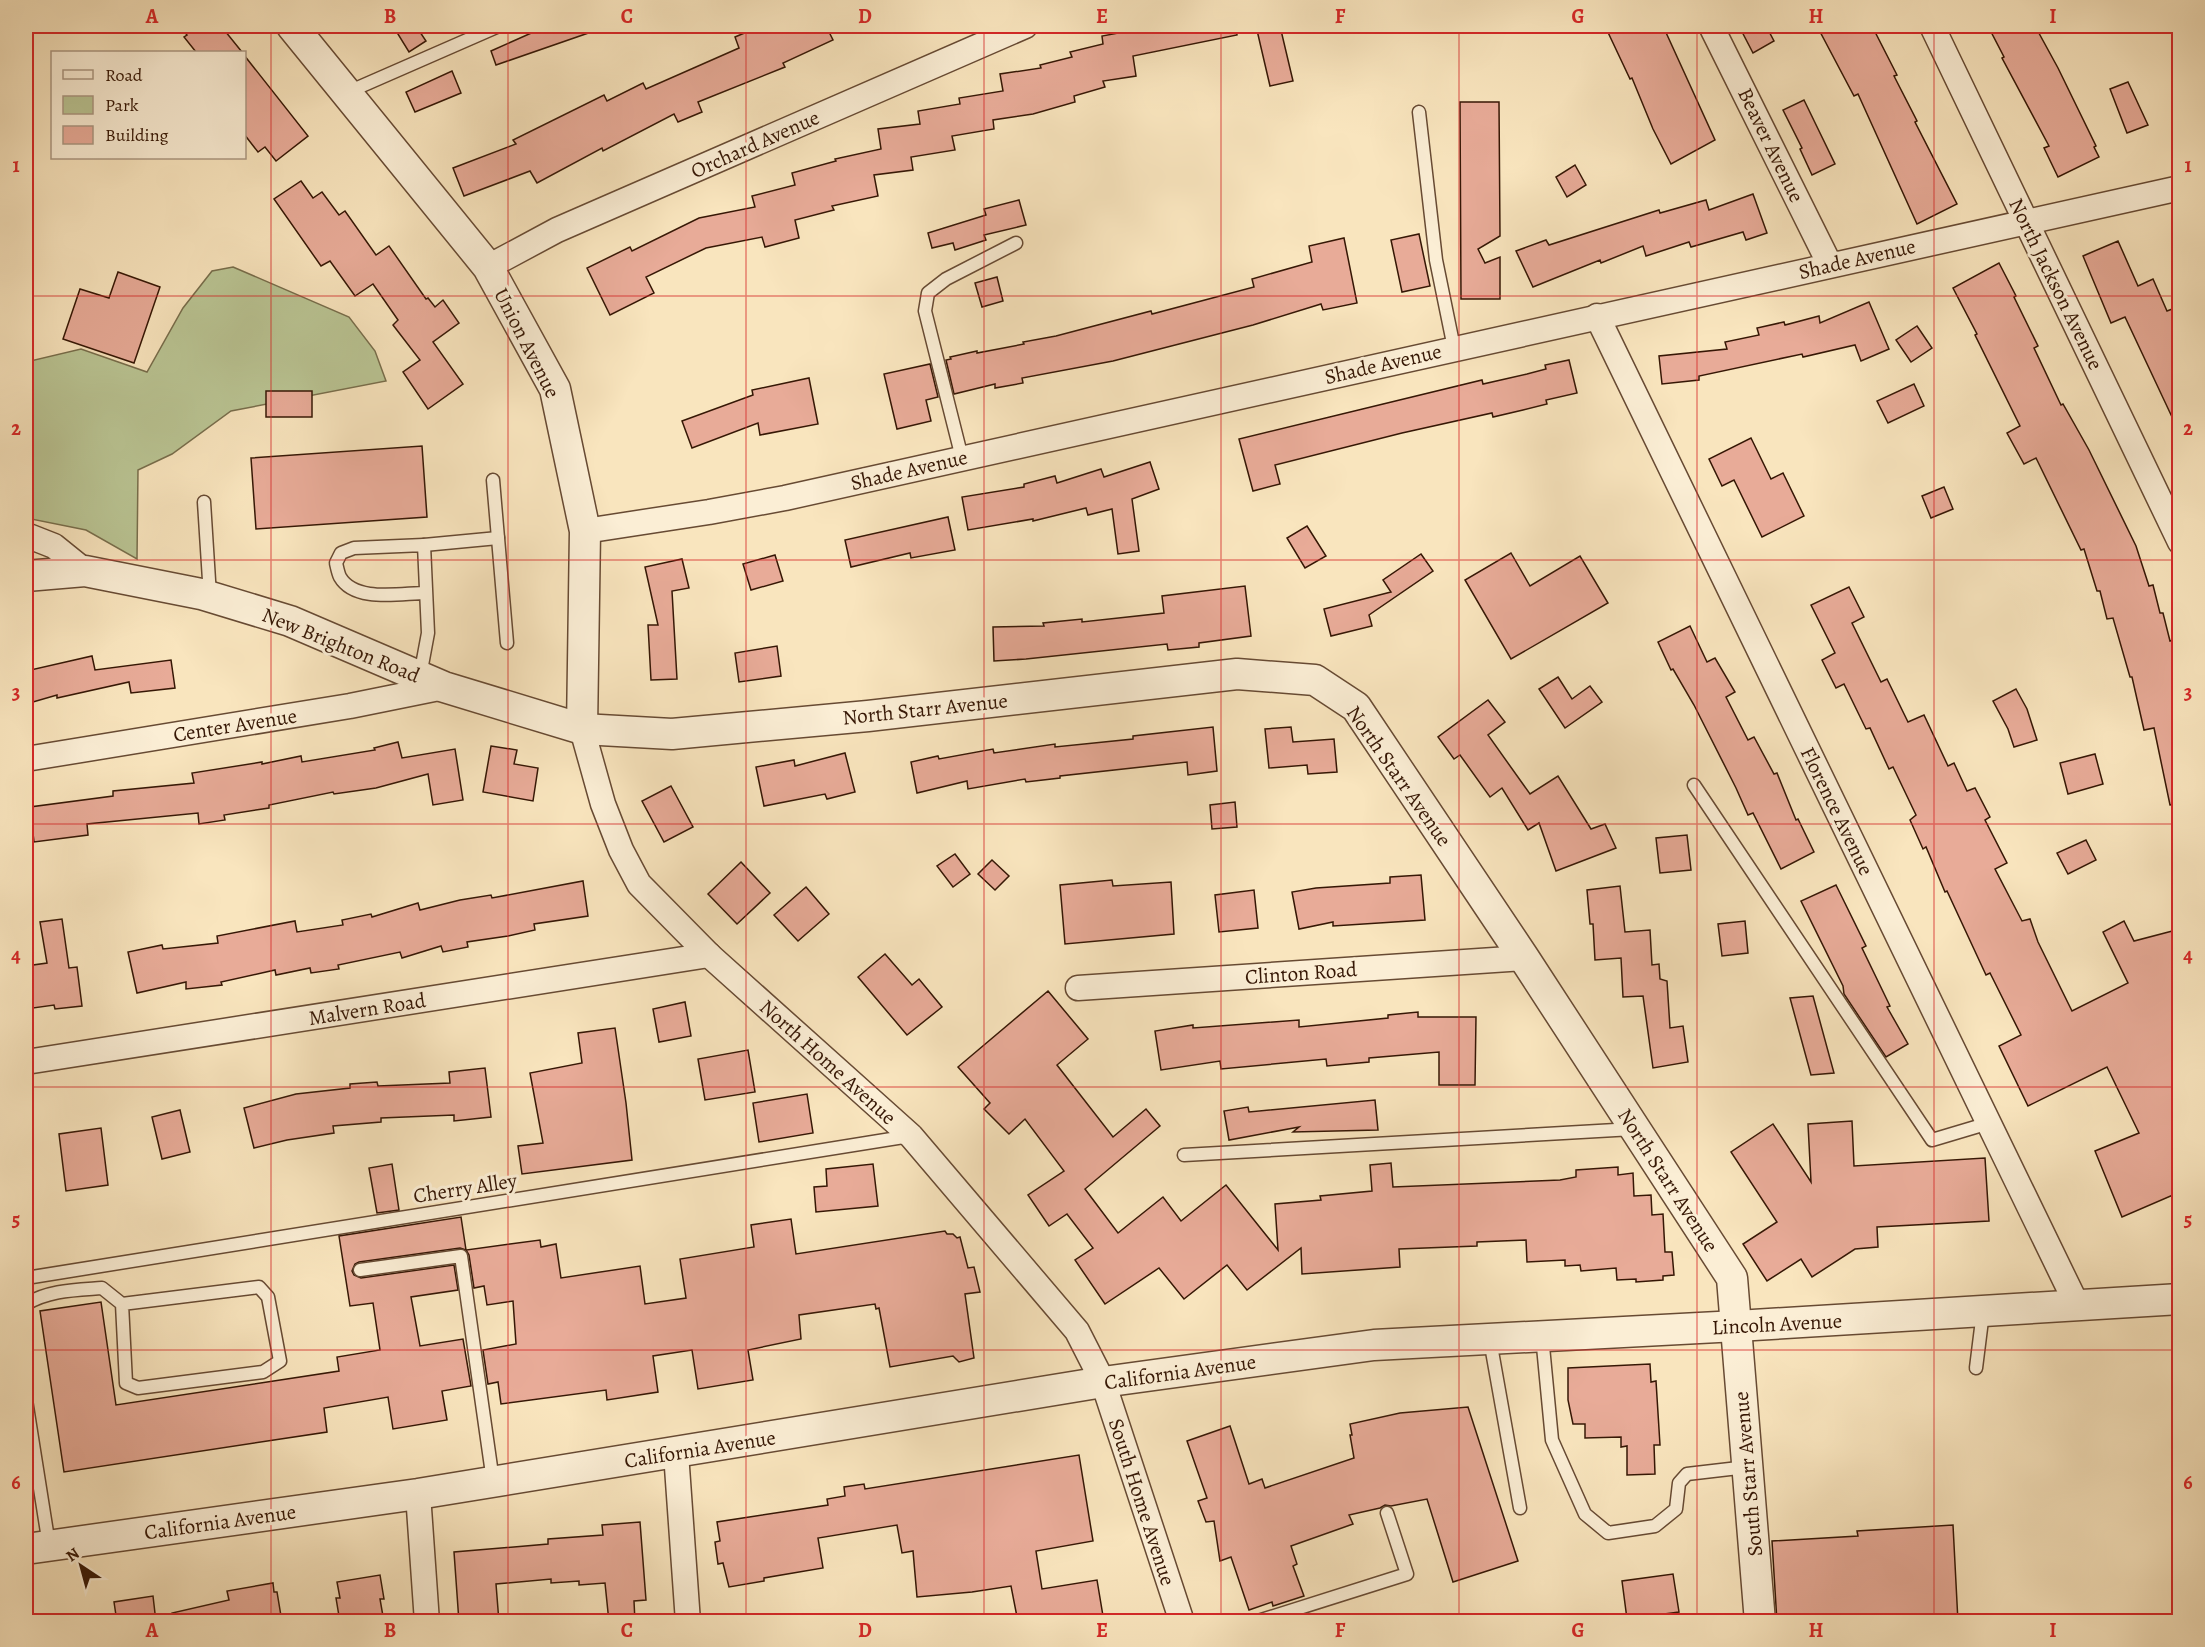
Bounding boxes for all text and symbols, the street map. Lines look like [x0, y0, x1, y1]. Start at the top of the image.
text: A [145, 3, 159, 30]
text: B [384, 3, 396, 30]
text: C [621, 3, 633, 30]
text: D [858, 3, 872, 30]
text: E [1096, 3, 1108, 30]
text: F [1335, 3, 1346, 30]
text: G [1571, 3, 1585, 30]
text: H [1809, 3, 1824, 30]
text: I [2049, 3, 2057, 30]
legend [51, 51, 246, 159]
text: Road [105, 63, 143, 87]
street label: Beaver Avenue [1731, 83, 1811, 207]
text: Park [105, 93, 139, 117]
street label: Orchard Avenue [686, 103, 824, 185]
text: Building [105, 123, 169, 147]
text: 1 [12, 152, 20, 179]
text: 1 [2184, 152, 2192, 179]
street label: North Jackson Avenue [2002, 193, 2110, 375]
street label: Shade Avenue [1796, 232, 1918, 286]
street label: Union Avenue [487, 283, 567, 403]
street label: Shade Avenue [1322, 337, 1444, 391]
text: 2 [11, 415, 21, 442]
text: 2 [2183, 415, 2193, 442]
street label: Shade Avenue [848, 443, 970, 497]
street label: New Brighton Road [258, 601, 425, 690]
text: 3 [12, 679, 20, 706]
text: 3 [2184, 679, 2192, 706]
street label: North Starr Avenue [841, 686, 1009, 732]
street label: North Starr Avenue [1340, 700, 1458, 852]
street label: Center Avenue [171, 701, 299, 749]
street label: Florence Avenue [1794, 742, 1880, 880]
text: 4 [11, 942, 21, 969]
text: 4 [2183, 942, 2193, 969]
street label: Clinton Road [1244, 955, 1359, 991]
street label: Malvern Road [306, 986, 428, 1032]
street label: North Home Avenue [754, 993, 902, 1131]
street label: North Starr Avenue [1611, 1103, 1725, 1257]
street label: Cherry Alley [411, 1166, 519, 1210]
text: 5 [12, 1206, 20, 1233]
text: 5 [2184, 1206, 2192, 1233]
street label: Lincoln Avenue [1711, 1307, 1843, 1341]
street label: California Avenue [1102, 1347, 1258, 1397]
street label: South Starr Avenue [1727, 1390, 1769, 1558]
street label: South Home Avenue [1102, 1415, 1182, 1589]
street label: California Avenue [622, 1423, 778, 1475]
text: 6 [11, 1469, 21, 1496]
text: 6 [2183, 1469, 2193, 1496]
street label: California Avenue [142, 1497, 298, 1547]
north arrow [51, 1536, 111, 1596]
text: N [62, 1542, 84, 1567]
text: A [145, 1617, 159, 1644]
text: B [384, 1617, 396, 1644]
text: C [621, 1617, 633, 1644]
text: D [858, 1617, 872, 1644]
text: E [1096, 1617, 1108, 1644]
text: F [1335, 1617, 1346, 1644]
text: G [1571, 1617, 1585, 1644]
text: H [1809, 1617, 1824, 1644]
text: I [2049, 1617, 2057, 1644]

